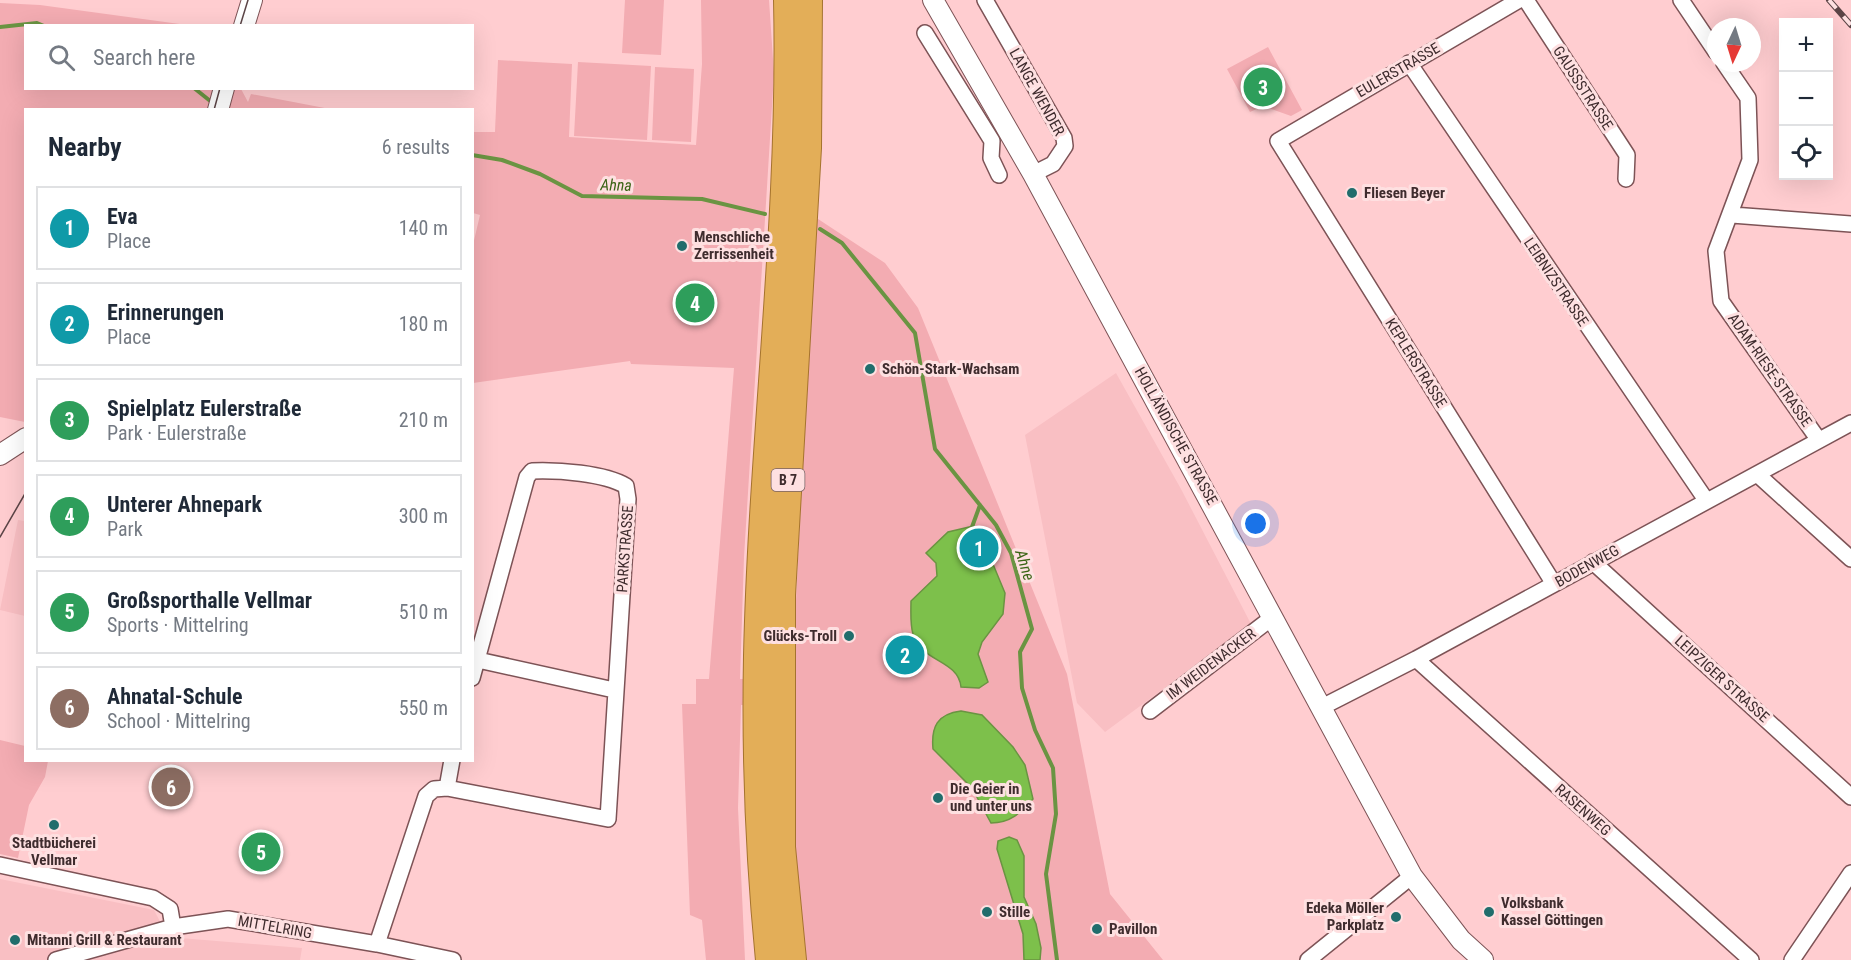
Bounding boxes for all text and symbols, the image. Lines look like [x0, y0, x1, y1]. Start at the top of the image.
north arrow [1707, 18, 1761, 72]
map controls [1779, 18, 1833, 180]
button: + [1779, 18, 1833, 72]
search box [24, 24, 474, 90]
street label: EULERSTRASSE [1353, 39, 1443, 101]
icon: search [45, 41, 78, 74]
street label: GAUSSSTRASSE [1549, 43, 1617, 133]
text: Search here [93, 45, 195, 70]
street label: LANGE WENDER [1006, 45, 1068, 139]
pin: 3 [1244, 64, 1282, 110]
button: − [1779, 72, 1833, 126]
button: locate [1779, 126, 1833, 180]
text: Nearby [48, 132, 122, 162]
text: 6 results [382, 135, 450, 159]
water label: Ahna [599, 175, 632, 195]
place label: Fliesen Beyer [1364, 184, 1445, 202]
marker: Fliesen Beyer [1345, 186, 1359, 200]
text: Eva [107, 204, 138, 229]
text: 1 [64, 216, 75, 240]
text: 140 m [399, 216, 448, 240]
place label: Menschliche Zerrissenheit [694, 228, 774, 263]
text: Place [107, 229, 151, 253]
street label: LEIBNIZSTRASSE [1520, 234, 1592, 330]
marker: Menschliche Zerrissenheit [675, 239, 689, 253]
pin: 4 [676, 280, 714, 326]
text: Erinnerungen [107, 300, 224, 325]
street label: ADAM-RIESE-STRASSE [1724, 310, 1816, 430]
text: 2 [64, 312, 75, 336]
text: 180 m [399, 312, 448, 336]
street label: KEPLERSTRASSE [1381, 315, 1451, 411]
text: Place [107, 325, 151, 349]
place label: Schön-Stark-Wachsam [882, 360, 1019, 378]
marker: Schön-Stark-Wachsam [863, 362, 877, 376]
street label: HOLLÄNDISCHE STRASSE [1131, 364, 1221, 508]
text: Spielplatz Eulerstraße [107, 396, 302, 421]
text: 3 [64, 408, 75, 432]
text: 210 m [399, 408, 448, 432]
text: Park · Eulerstraße [107, 421, 246, 445]
road number: B 7 [772, 469, 804, 491]
text: Unterer Ahnepark [107, 492, 262, 517]
text: 4 [64, 504, 75, 528]
text: 300 m [399, 504, 448, 528]
street label: PARKSTRASSE [613, 505, 637, 593]
your location [1241, 509, 1270, 538]
text: Park [107, 517, 143, 541]
pin: 1 [960, 526, 998, 570]
street label: BODENWEG [1552, 541, 1622, 591]
water label: Ahne [1011, 546, 1039, 583]
text: Großsporthalle Vellmar [107, 588, 312, 613]
text: 5 [64, 600, 75, 624]
text: 510 m [399, 600, 448, 624]
text: Sports · Mittelring [107, 613, 249, 637]
street label: IM WEIDENACKER [1163, 625, 1259, 703]
place label: Glücks-Troll [763, 627, 837, 645]
marker: Glücks-Troll [842, 629, 856, 643]
pin: 2 [886, 632, 924, 678]
street label: LEIPZIGER STRASSE [1671, 632, 1773, 726]
text: Ahnatal-Schule [107, 684, 242, 709]
text: 6 [64, 696, 75, 720]
text: 550 m [399, 696, 448, 720]
text: School · Mittelring [107, 709, 251, 733]
pin: 6 [152, 764, 190, 810]
place label: Die Geier in und unter uns [950, 780, 1032, 815]
street label: RASENWEG [1551, 780, 1615, 840]
marker: Die Geier in und unter uns [931, 791, 945, 805]
marker: Stadtbücherei Vellmar [47, 818, 61, 832]
pin: 5 [242, 830, 280, 874]
place label: Stadtbücherei Vellmar [12, 834, 96, 869]
place label: Volksbank Kassel Göttingen [1501, 894, 1603, 929]
place label: Edeka Möller Parkplatz [1306, 899, 1384, 934]
place label: Stille [999, 903, 1030, 921]
marker: Stille [980, 905, 994, 919]
marker: Volksbank Kassel Göttingen [1482, 905, 1496, 919]
marker: Edeka Möller Parkplatz [1389, 910, 1403, 924]
street label: MITTELRING [236, 912, 314, 942]
place label: Pavillon [1109, 920, 1157, 938]
marker: Pavillon [1090, 922, 1104, 936]
place label: Mitanni Grill & Restaurant [27, 931, 182, 949]
marker: Mitanni Grill & Restaurant [8, 933, 22, 947]

